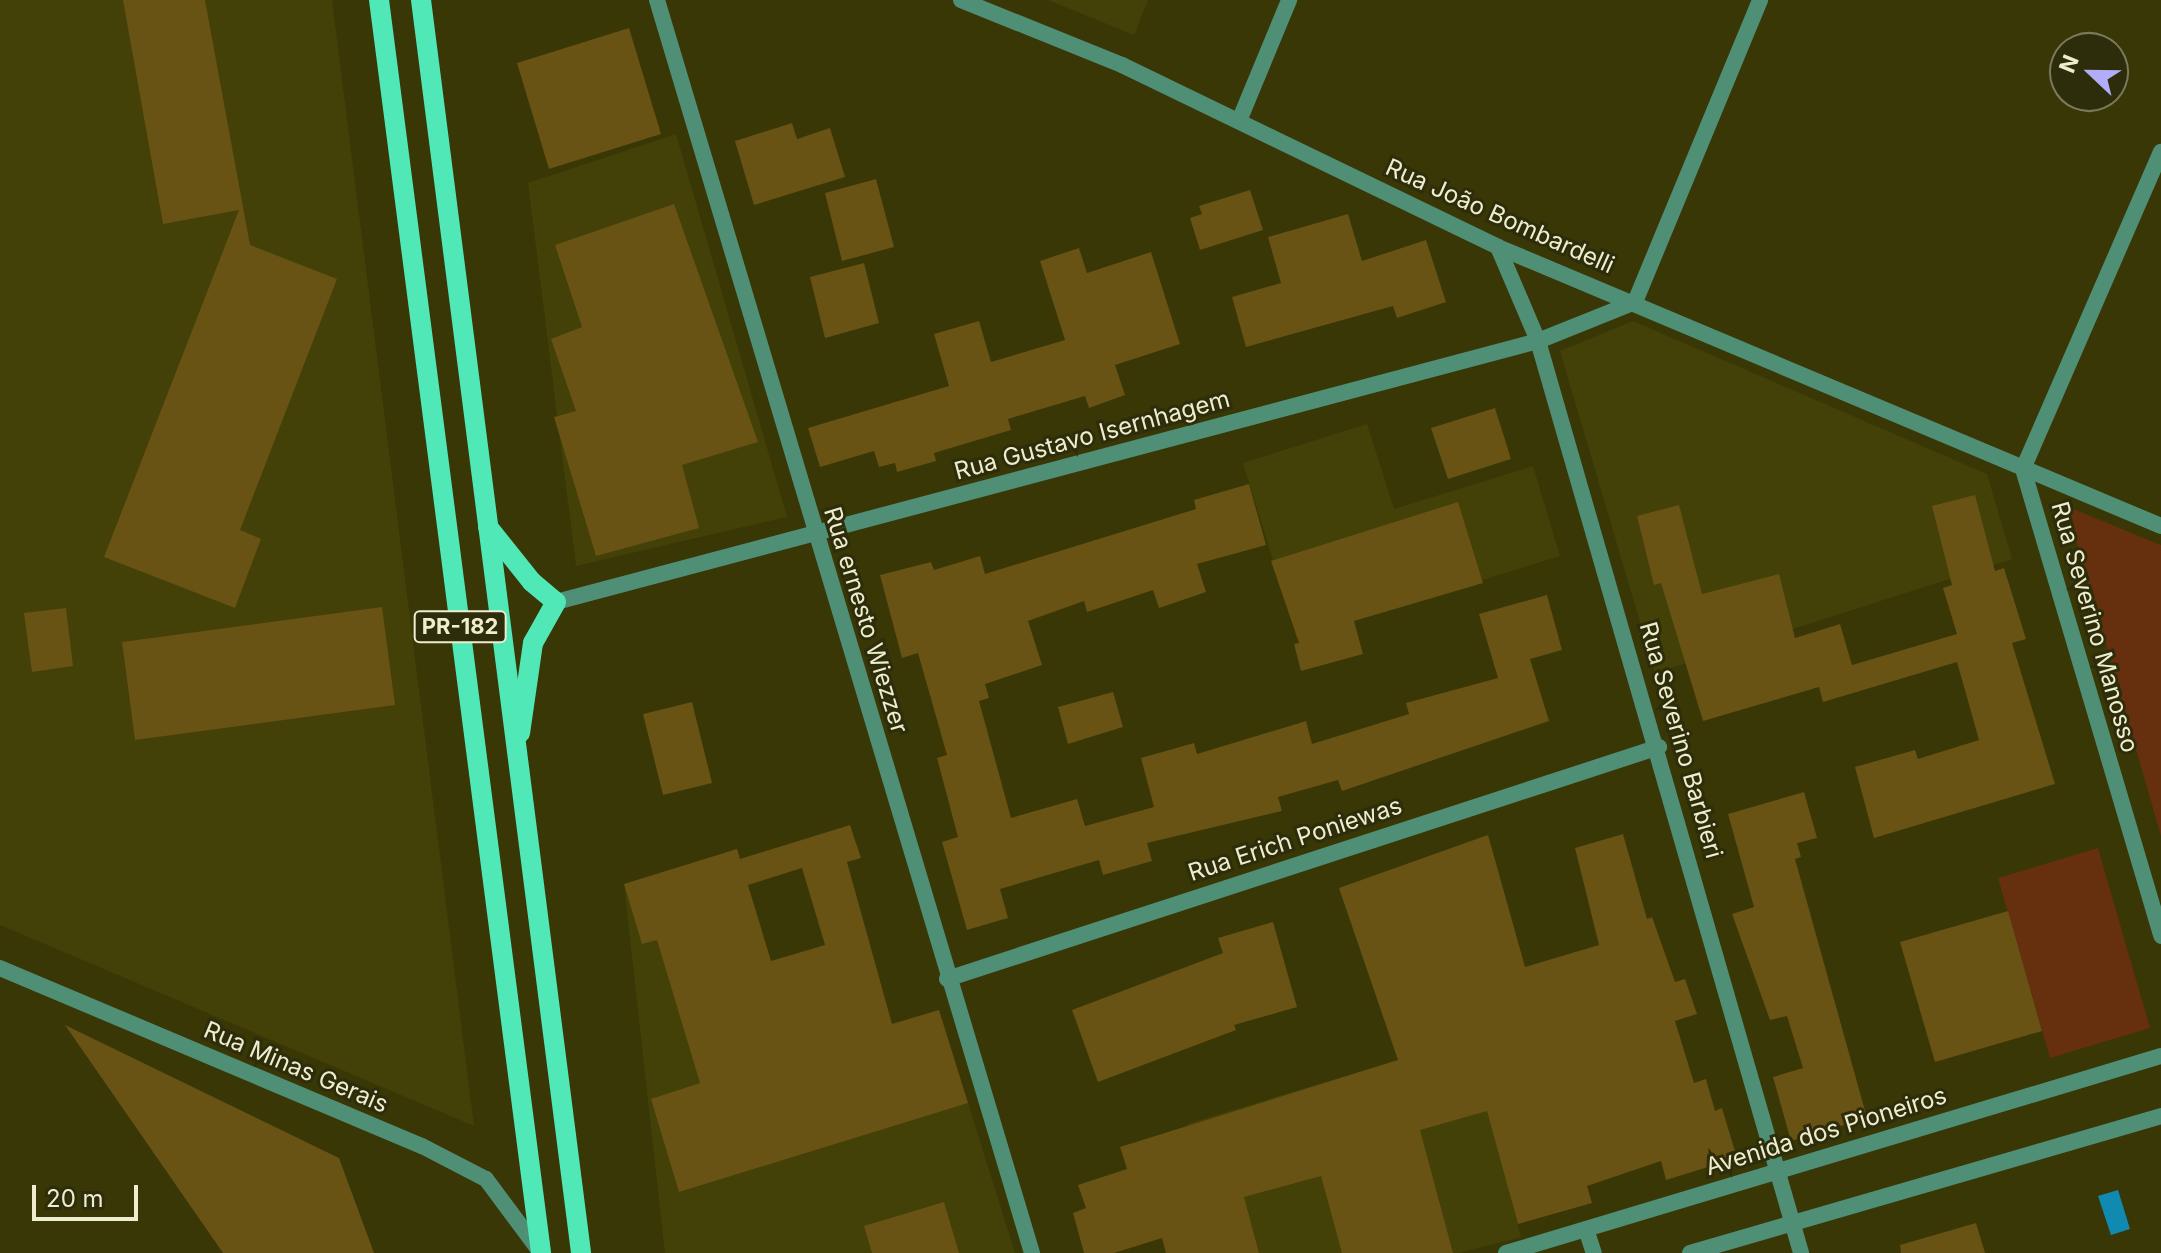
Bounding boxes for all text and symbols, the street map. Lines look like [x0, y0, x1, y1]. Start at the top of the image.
north arrow [2049, 32, 2129, 112]
text: N [2053, 51, 2084, 76]
street label: Rua João Bombardelli [1381, 153, 1619, 279]
street label: Rua Gustavo Isernhagem [951, 384, 1233, 486]
street label: Rua Severino Manosso [2045, 498, 2145, 756]
street label: Rua ernesto Wiezzer [818, 503, 914, 737]
road number: PR-182 [412, 609, 508, 645]
street label: Rua Severino Barbieri [1633, 618, 1729, 862]
street label: Rua Erich Poniewas [1184, 791, 1406, 887]
street label: Rua Minas Gerais [200, 1015, 392, 1119]
street label: Avenida dos Pioneiros [1702, 1081, 1950, 1181]
scale bar [36, 1169, 142, 1219]
text: 20 m [46, 1184, 104, 1213]

